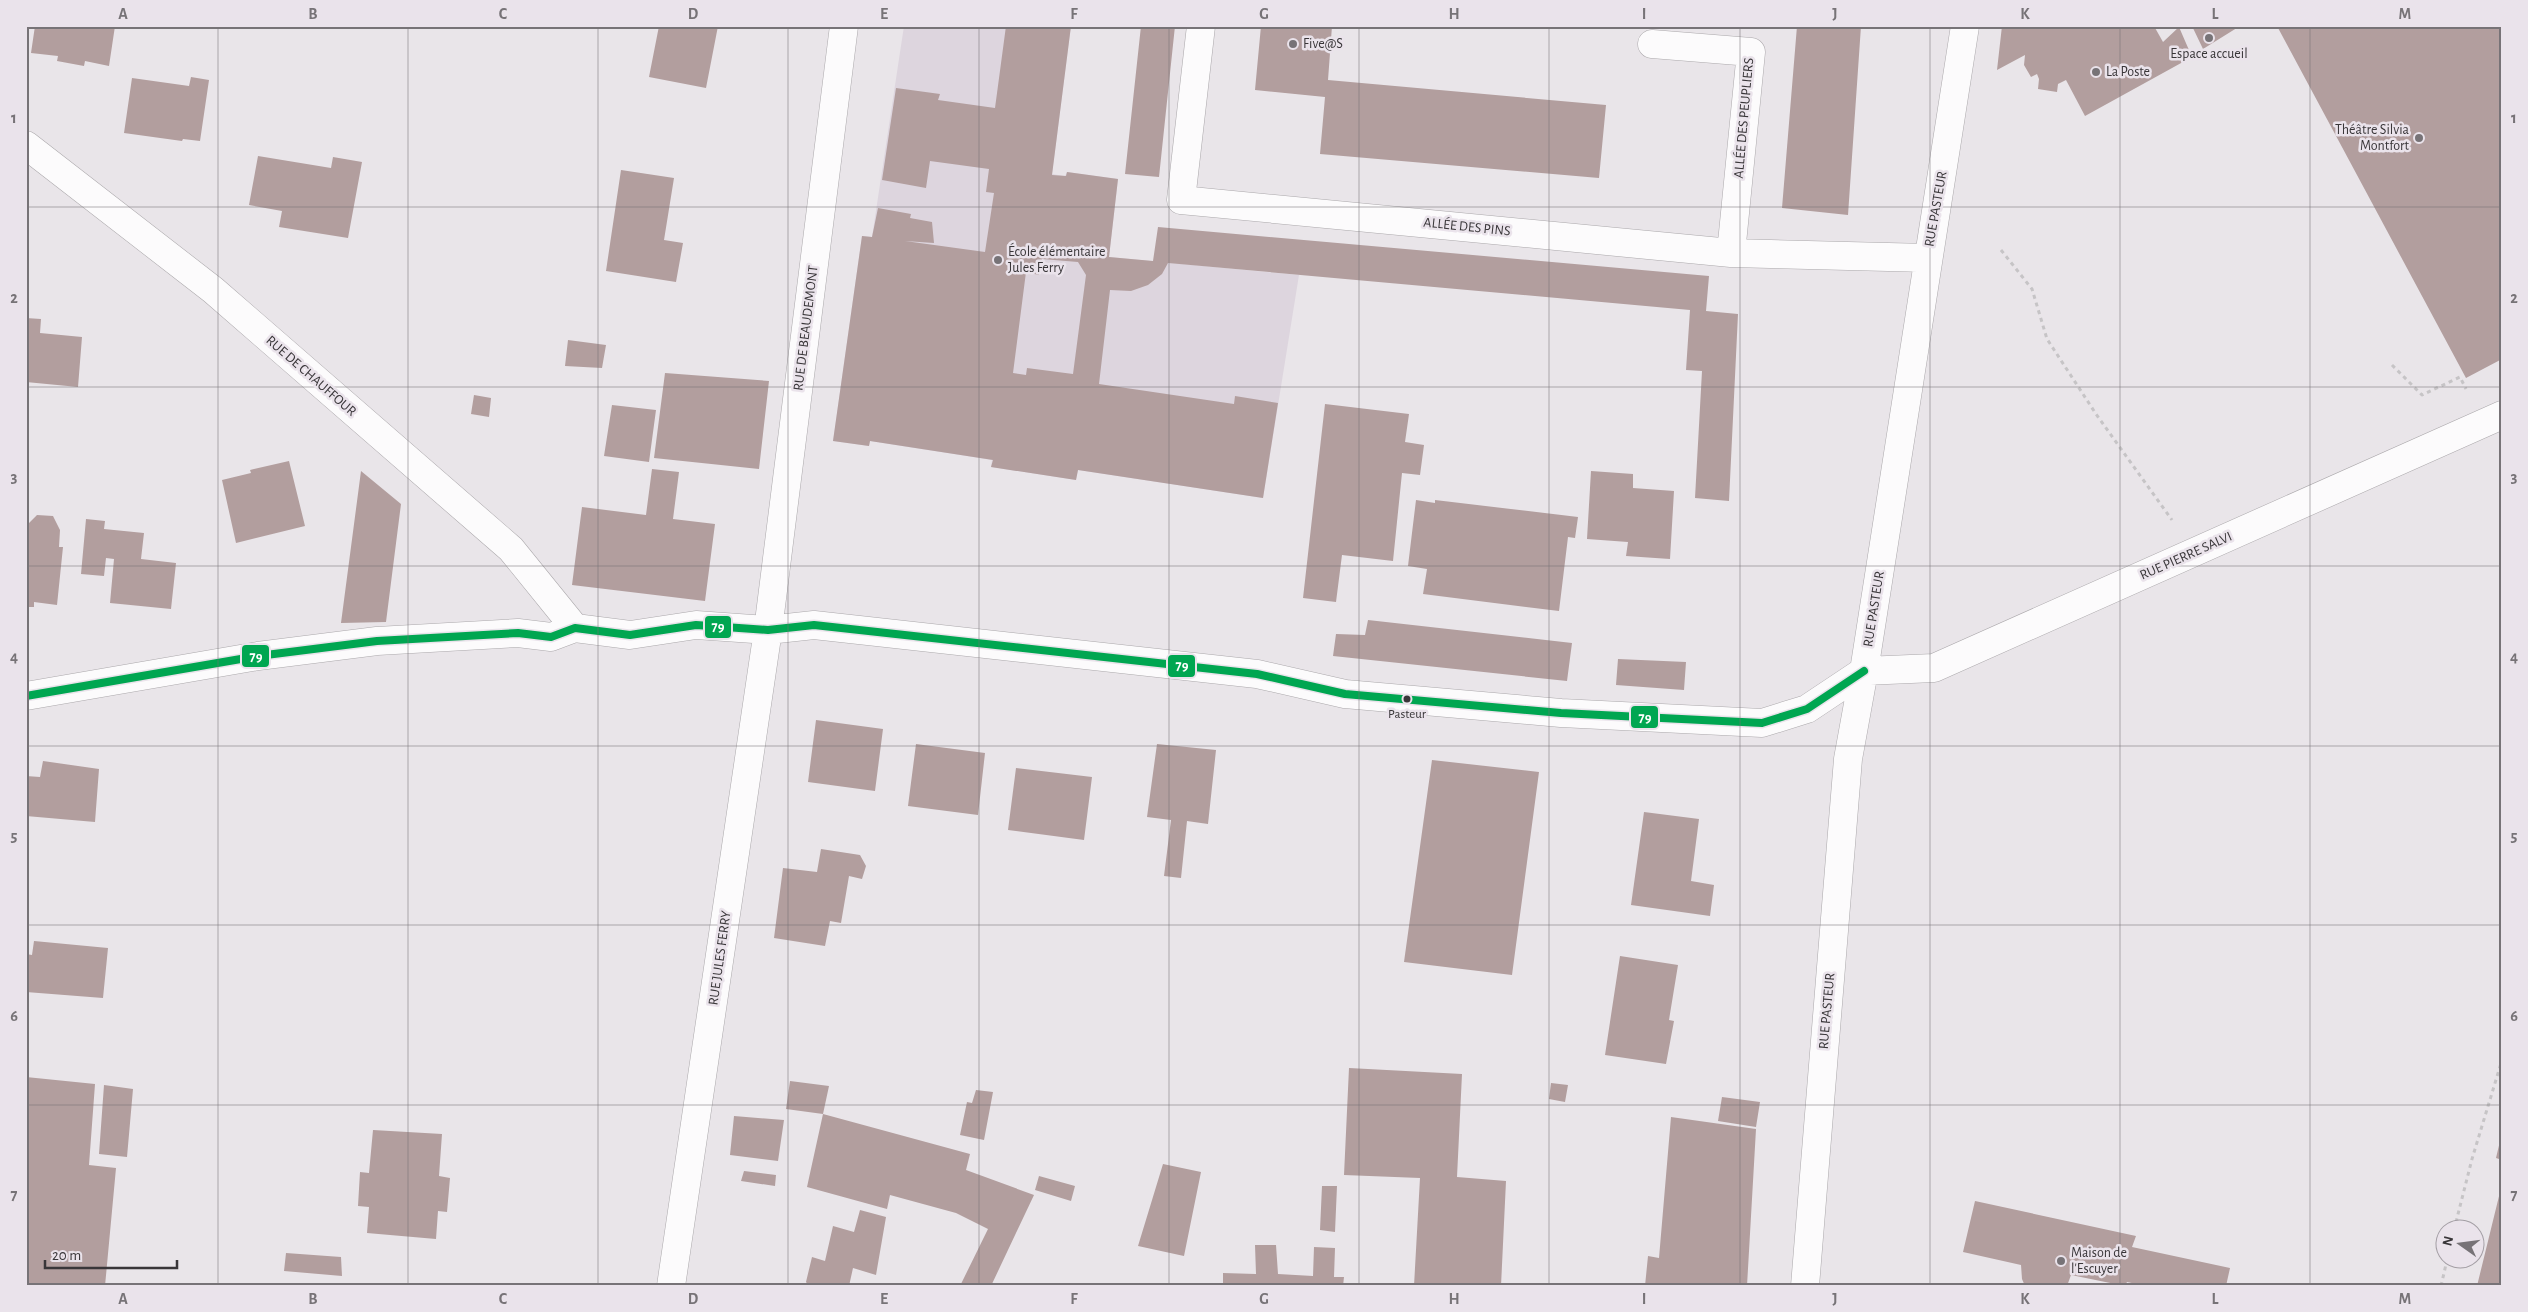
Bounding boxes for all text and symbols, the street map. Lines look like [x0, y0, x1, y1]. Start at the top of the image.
text: A [118, 6, 128, 22]
text: B [308, 6, 318, 22]
text: C [499, 6, 508, 22]
text: D [688, 6, 699, 22]
text: E [880, 6, 888, 22]
text: F [1070, 6, 1078, 22]
text: G [1259, 6, 1269, 22]
text: H [1448, 6, 1460, 22]
text: I [1642, 6, 1646, 22]
text: J [1832, 6, 1838, 22]
text: K [2020, 6, 2030, 22]
text: L [2212, 6, 2219, 22]
text: M [2399, 6, 2411, 22]
marker: Espace accueil [2203, 32, 2215, 44]
place label: Five@S [1303, 37, 1343, 51]
marker: Five@S [1287, 38, 1299, 50]
place label: Espace accueil [2170, 47, 2248, 61]
street label: ALLÉE DES PEUPLIERS [1729, 57, 1756, 179]
place label: La Poste [2106, 65, 2150, 79]
marker: La Poste [2090, 66, 2102, 78]
text: 1 [11, 110, 17, 126]
text: 1 [2511, 110, 2517, 126]
place label: Théâtre Silvia Montfort [2335, 123, 2410, 153]
marker: Théâtre Silvia Montfort [2413, 132, 2425, 144]
street label: RUE PASTEUR [1922, 170, 1950, 248]
street label: ALLÉE DES PINS [1423, 212, 1512, 239]
place label: École élémentaire Jules Ferry [1008, 242, 1105, 275]
marker: École élémentaire Jules Ferry [992, 254, 1004, 266]
street label: RUE DE BEAUDEMONT [791, 264, 821, 392]
text: 2 [10, 290, 18, 306]
text: 2 [2510, 290, 2518, 306]
street label: RUE DE CHAUFFOUR [263, 333, 359, 419]
text: 3 [11, 469, 18, 485]
text: 3 [2511, 469, 2518, 485]
street label: RUE PIERRE SALVI [2138, 529, 2234, 583]
street label: RUE PASTEUR [1861, 570, 1887, 648]
line badge: 79 [704, 615, 732, 639]
text: 79 [712, 620, 725, 634]
line badge: 79 [241, 644, 270, 668]
text: 4 [10, 649, 18, 665]
text: 4 [2510, 649, 2518, 665]
text: 79 [250, 650, 263, 664]
line badge: 79 [1167, 654, 1196, 678]
text: 79 [1176, 659, 1189, 673]
marker: Pasteur [1402, 694, 1412, 704]
line badge: 79 [1630, 705, 1659, 729]
place label: Pasteur [1388, 708, 1427, 721]
text: 79 [1639, 711, 1652, 725]
text: 5 [11, 828, 18, 844]
text: 5 [2511, 828, 2518, 844]
street label: RUE JULES FERRY [706, 909, 734, 1006]
street label: RUE PASTEUR [1817, 972, 1837, 1050]
text: 6 [10, 1008, 18, 1024]
text: 6 [2510, 1008, 2518, 1024]
text: 7 [11, 1187, 18, 1203]
text: 7 [2511, 1187, 2518, 1203]
north arrow [2436, 1220, 2486, 1270]
text: N [2440, 1235, 2456, 1248]
scale bar [45, 1237, 178, 1269]
place label: Maison de l'Escuyer [2071, 1246, 2127, 1276]
text: 20 m [52, 1248, 81, 1263]
marker: Maison de l'Escuyer [2055, 1255, 2067, 1267]
text: A [118, 1291, 128, 1307]
text: B [308, 1291, 318, 1307]
text: C [499, 1291, 508, 1307]
text: D [688, 1291, 699, 1307]
text: E [880, 1291, 888, 1307]
text: F [1070, 1291, 1078, 1307]
text: G [1259, 1291, 1269, 1307]
text: H [1448, 1291, 1460, 1307]
text: I [1642, 1291, 1646, 1307]
text: J [1832, 1291, 1838, 1307]
text: K [2020, 1291, 2030, 1307]
text: L [2212, 1291, 2219, 1307]
text: M [2399, 1291, 2411, 1307]

